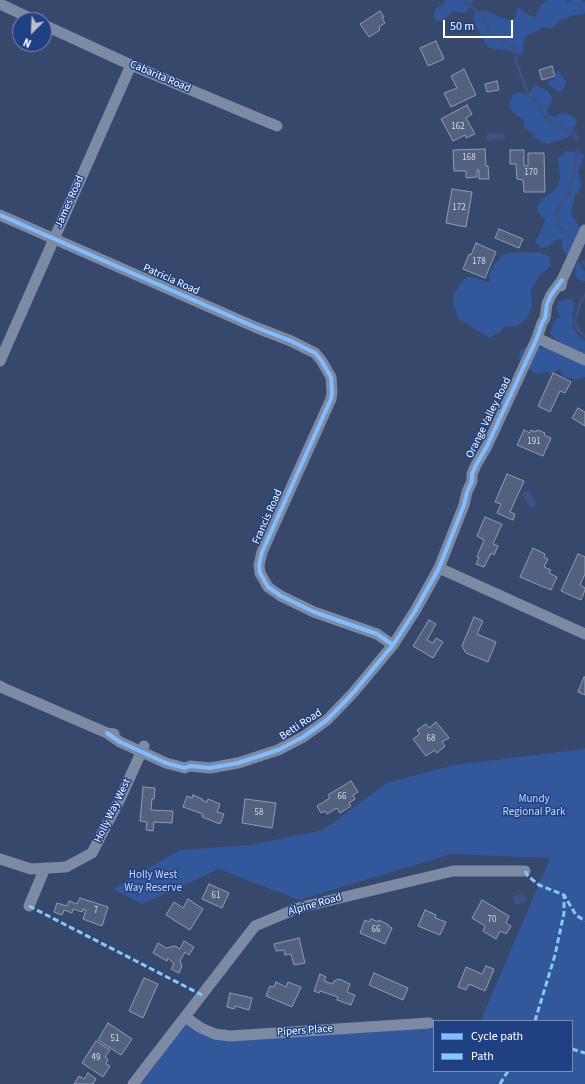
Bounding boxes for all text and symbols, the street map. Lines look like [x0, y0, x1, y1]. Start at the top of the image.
north arrow [12, 12, 52, 52]
scale bar [445, 12, 515, 38]
text: 50 m [450, 18, 474, 35]
text: N [21, 34, 34, 51]
street label: Cabarita Road [128, 58, 192, 96]
house number: 162 [451, 122, 465, 132]
house number: 168 [462, 153, 476, 163]
house number: 170 [524, 168, 538, 178]
street label: James Road [53, 174, 87, 230]
house number: 172 [452, 203, 466, 213]
house number: 178 [472, 257, 486, 267]
street label: Patricia Road [141, 262, 201, 298]
street label: Orange Valley Road [464, 375, 514, 461]
house number: 191 [527, 437, 541, 447]
street label: Francis Road [250, 488, 286, 546]
street label: Betti Road [277, 707, 325, 743]
house number: 68 [427, 734, 435, 744]
street label: Holly Way West [92, 777, 134, 845]
house number: 66 [338, 792, 346, 802]
park label: Mundy Regional Park [503, 793, 565, 819]
house number: 58 [255, 808, 263, 818]
park label: Holly West Way Reserve [124, 869, 182, 895]
house number: 61 [212, 891, 220, 901]
street label: Alpine Road [287, 891, 343, 919]
house number: 7 [94, 906, 98, 916]
house number: 70 [488, 915, 496, 925]
house number: 66 [372, 925, 380, 935]
legend [433, 1020, 573, 1072]
street label: Pipers Place [277, 1022, 333, 1040]
text: Cycle path [471, 1028, 523, 1045]
house number: 51 [111, 1034, 119, 1044]
text: Path [471, 1048, 494, 1065]
house number: 49 [92, 1053, 100, 1063]

